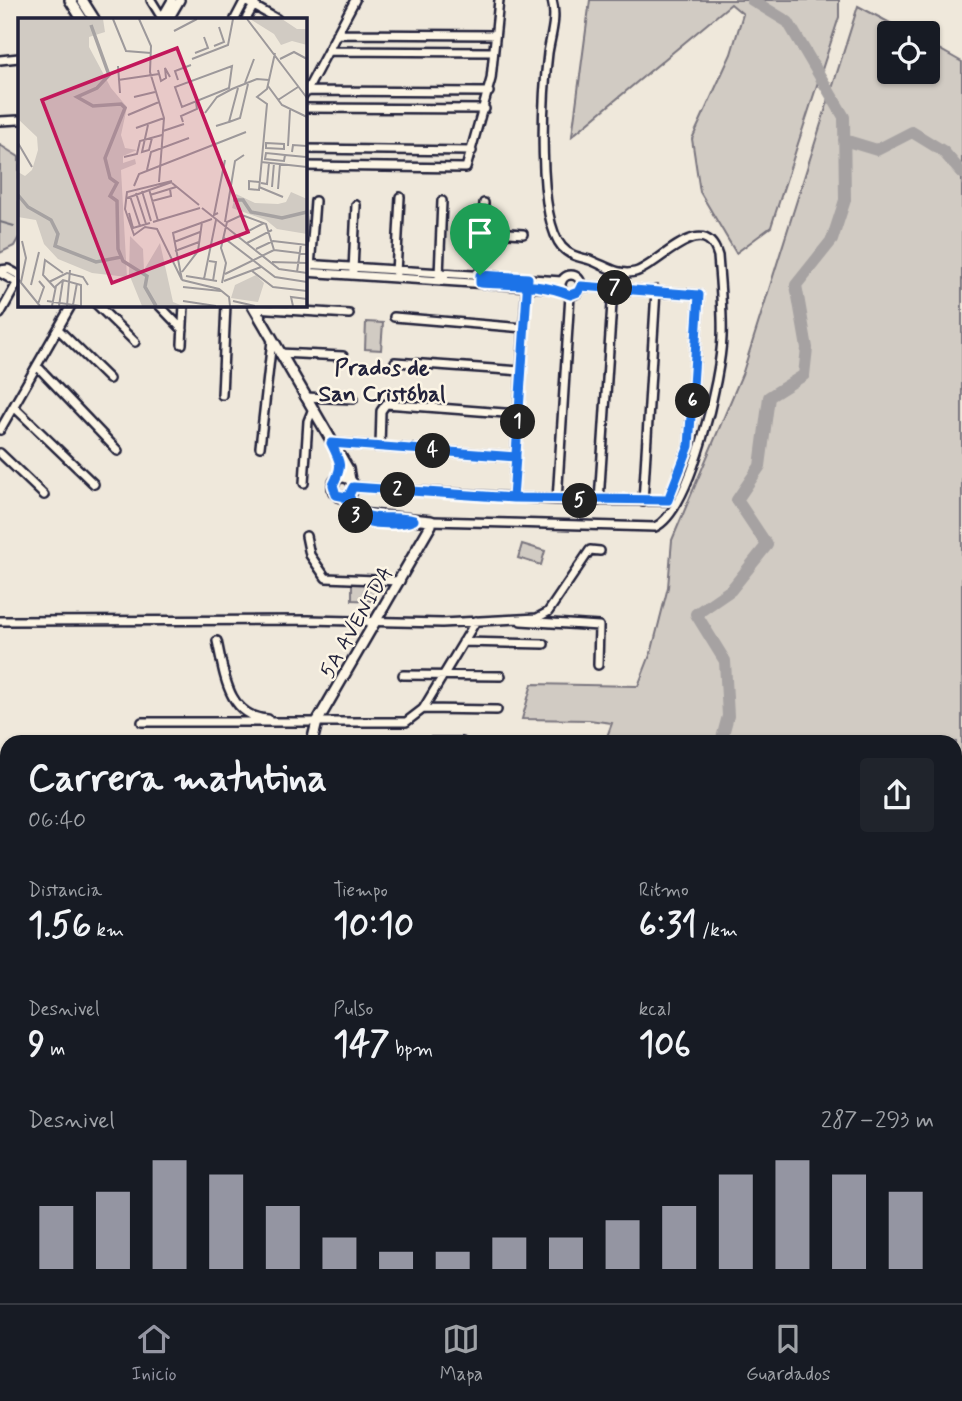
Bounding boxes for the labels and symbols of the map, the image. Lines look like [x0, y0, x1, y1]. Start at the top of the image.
inset map [18, 18, 306, 306]
pin [450, 203, 510, 275]
pin: 7 [598, 270, 632, 306]
district label: Prados de San Cristóbal [318, 354, 446, 410]
pin: 6 [676, 384, 710, 418]
pin: 1 [500, 404, 536, 440]
pin: 4 [416, 434, 450, 468]
pin: 2 [380, 472, 416, 508]
pin: 5 [562, 484, 598, 518]
pin: 3 [338, 498, 374, 534]
street label: 5A AVENIDA [314, 562, 400, 683]

